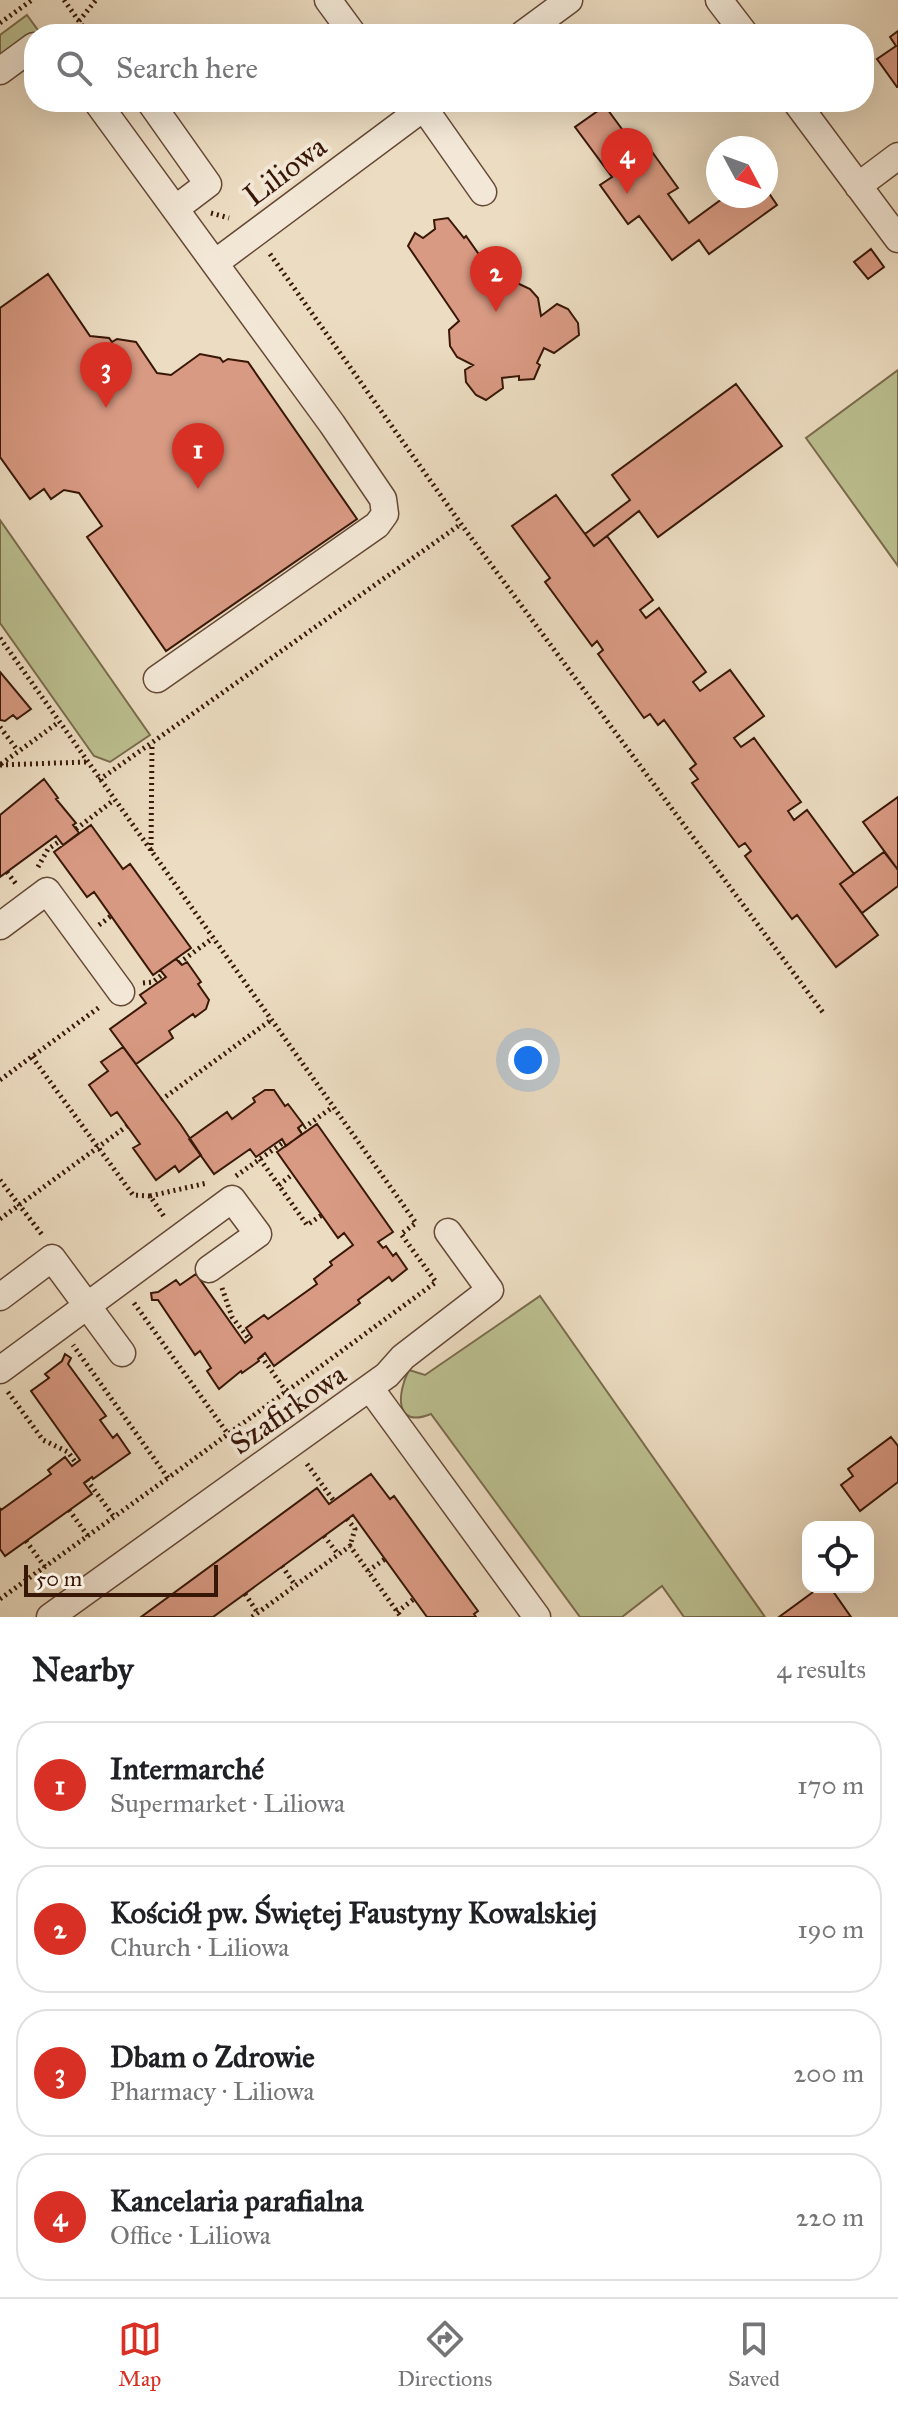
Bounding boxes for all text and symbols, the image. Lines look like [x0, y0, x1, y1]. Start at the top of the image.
search box [24, 24, 874, 112]
icon: search [52, 46, 96, 90]
text: Search here [116, 50, 258, 86]
street label: Liliowa [237, 128, 334, 214]
pin: 4 [601, 128, 653, 194]
north arrow [706, 136, 778, 208]
pin: 2 [470, 246, 522, 312]
pin: 3 [80, 342, 132, 408]
pin: 1 [172, 423, 224, 489]
your location [508, 1040, 548, 1080]
street label: Szafirkowa [223, 1356, 353, 1462]
map controls [802, 1521, 874, 1593]
button: locate [802, 1521, 874, 1593]
scale bar [24, 1561, 218, 1597]
text: 50 m [36, 1565, 82, 1592]
text: Nearby [32, 1649, 134, 1690]
text: 4 results [777, 1653, 866, 1685]
text: Intermarché [110, 1751, 264, 1787]
text: 1 [55, 1769, 65, 1801]
text: 170 m [797, 1769, 864, 1801]
text: Supermarket · Liliowa [110, 1787, 345, 1819]
text: Kościół pw. Świętej Faustyny Kowalskiej [110, 1895, 597, 1931]
text: 2 [54, 1913, 66, 1945]
text: 190 m [797, 1913, 864, 1945]
text: Church · Liliowa [110, 1931, 289, 1963]
text: Dbam o Zdrowie [110, 2039, 315, 2075]
text: 3 [55, 2057, 65, 2089]
text: 200 m [793, 2057, 864, 2089]
text: Pharmacy · Liliowa [110, 2075, 314, 2107]
text: Kancelaria parafialna [110, 2183, 363, 2219]
text: 4 [53, 2201, 67, 2233]
text: 220 m [796, 2201, 864, 2233]
text: Office · Liliowa [110, 2219, 271, 2251]
tab: Map [118, 2317, 162, 2392]
tab: Directions [397, 2317, 492, 2392]
tab: Saved [728, 2317, 780, 2392]

